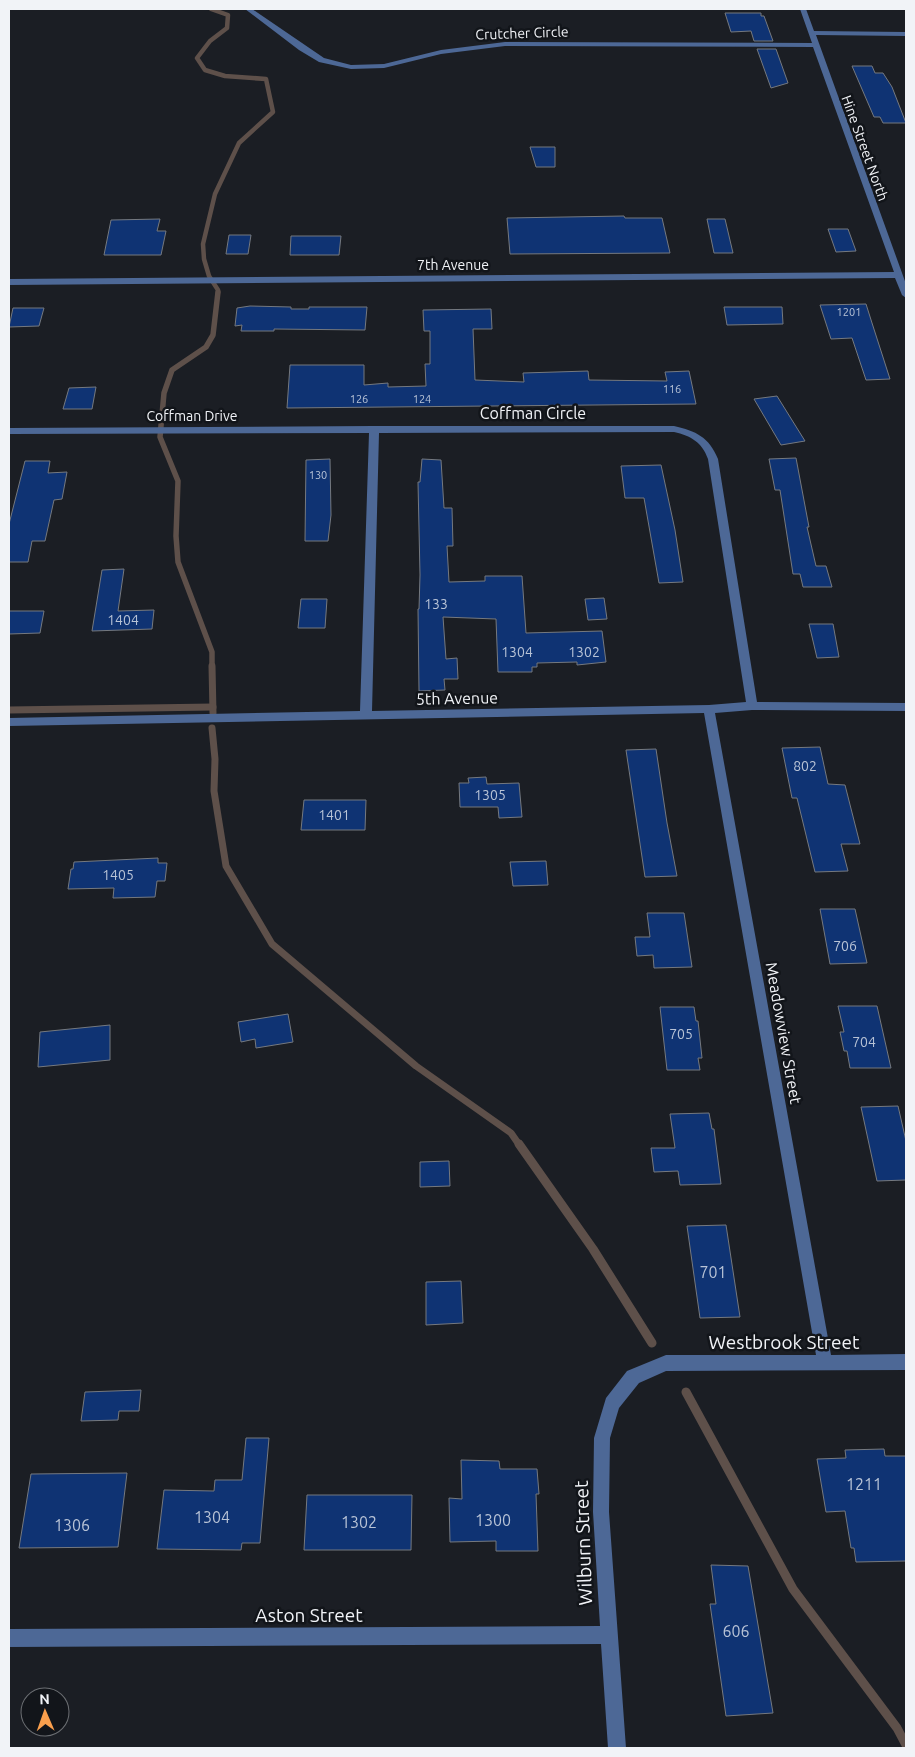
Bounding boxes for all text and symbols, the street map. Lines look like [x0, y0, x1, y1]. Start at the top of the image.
street label: Crutcher Circle [475, 23, 569, 43]
street label: Hine Street North [838, 93, 892, 203]
street label: 7th Avenue [417, 257, 489, 273]
house number: 1201 [837, 306, 861, 318]
house number: 116 [663, 383, 681, 395]
house number: 126 [350, 393, 368, 405]
house number: 124 [413, 393, 431, 405]
street label: Coffman Circle [480, 404, 586, 422]
street label: Coffman Drive [147, 408, 238, 424]
house number: 130 [309, 469, 327, 481]
house number: 133 [424, 596, 448, 612]
house number: 1404 [107, 612, 139, 628]
house number: 1304 [501, 644, 533, 660]
house number: 1302 [568, 644, 600, 660]
street label: 5th Avenue [416, 688, 498, 708]
house number: 802 [793, 758, 817, 774]
house number: 1305 [474, 787, 506, 803]
house number: 1401 [318, 807, 350, 823]
house number: 1405 [102, 867, 134, 883]
house number: 706 [833, 938, 857, 954]
street label: Meadowview Street [763, 961, 805, 1106]
house number: 705 [669, 1026, 693, 1042]
house number: 704 [852, 1034, 876, 1050]
house number: 701 [699, 1263, 727, 1281]
street label: Westbrook Street [708, 1331, 860, 1353]
house number: 1211 [846, 1475, 882, 1493]
street label: Wilburn Street [570, 1480, 596, 1606]
house number: 1304 [194, 1508, 230, 1526]
house number: 1300 [475, 1511, 511, 1529]
house number: 1302 [341, 1513, 377, 1531]
house number: 1306 [54, 1516, 90, 1534]
street label: Aston Street [255, 1604, 363, 1626]
house number: 606 [722, 1622, 750, 1640]
north arrow [20, 1687, 70, 1737]
text: N [39, 1691, 50, 1707]

